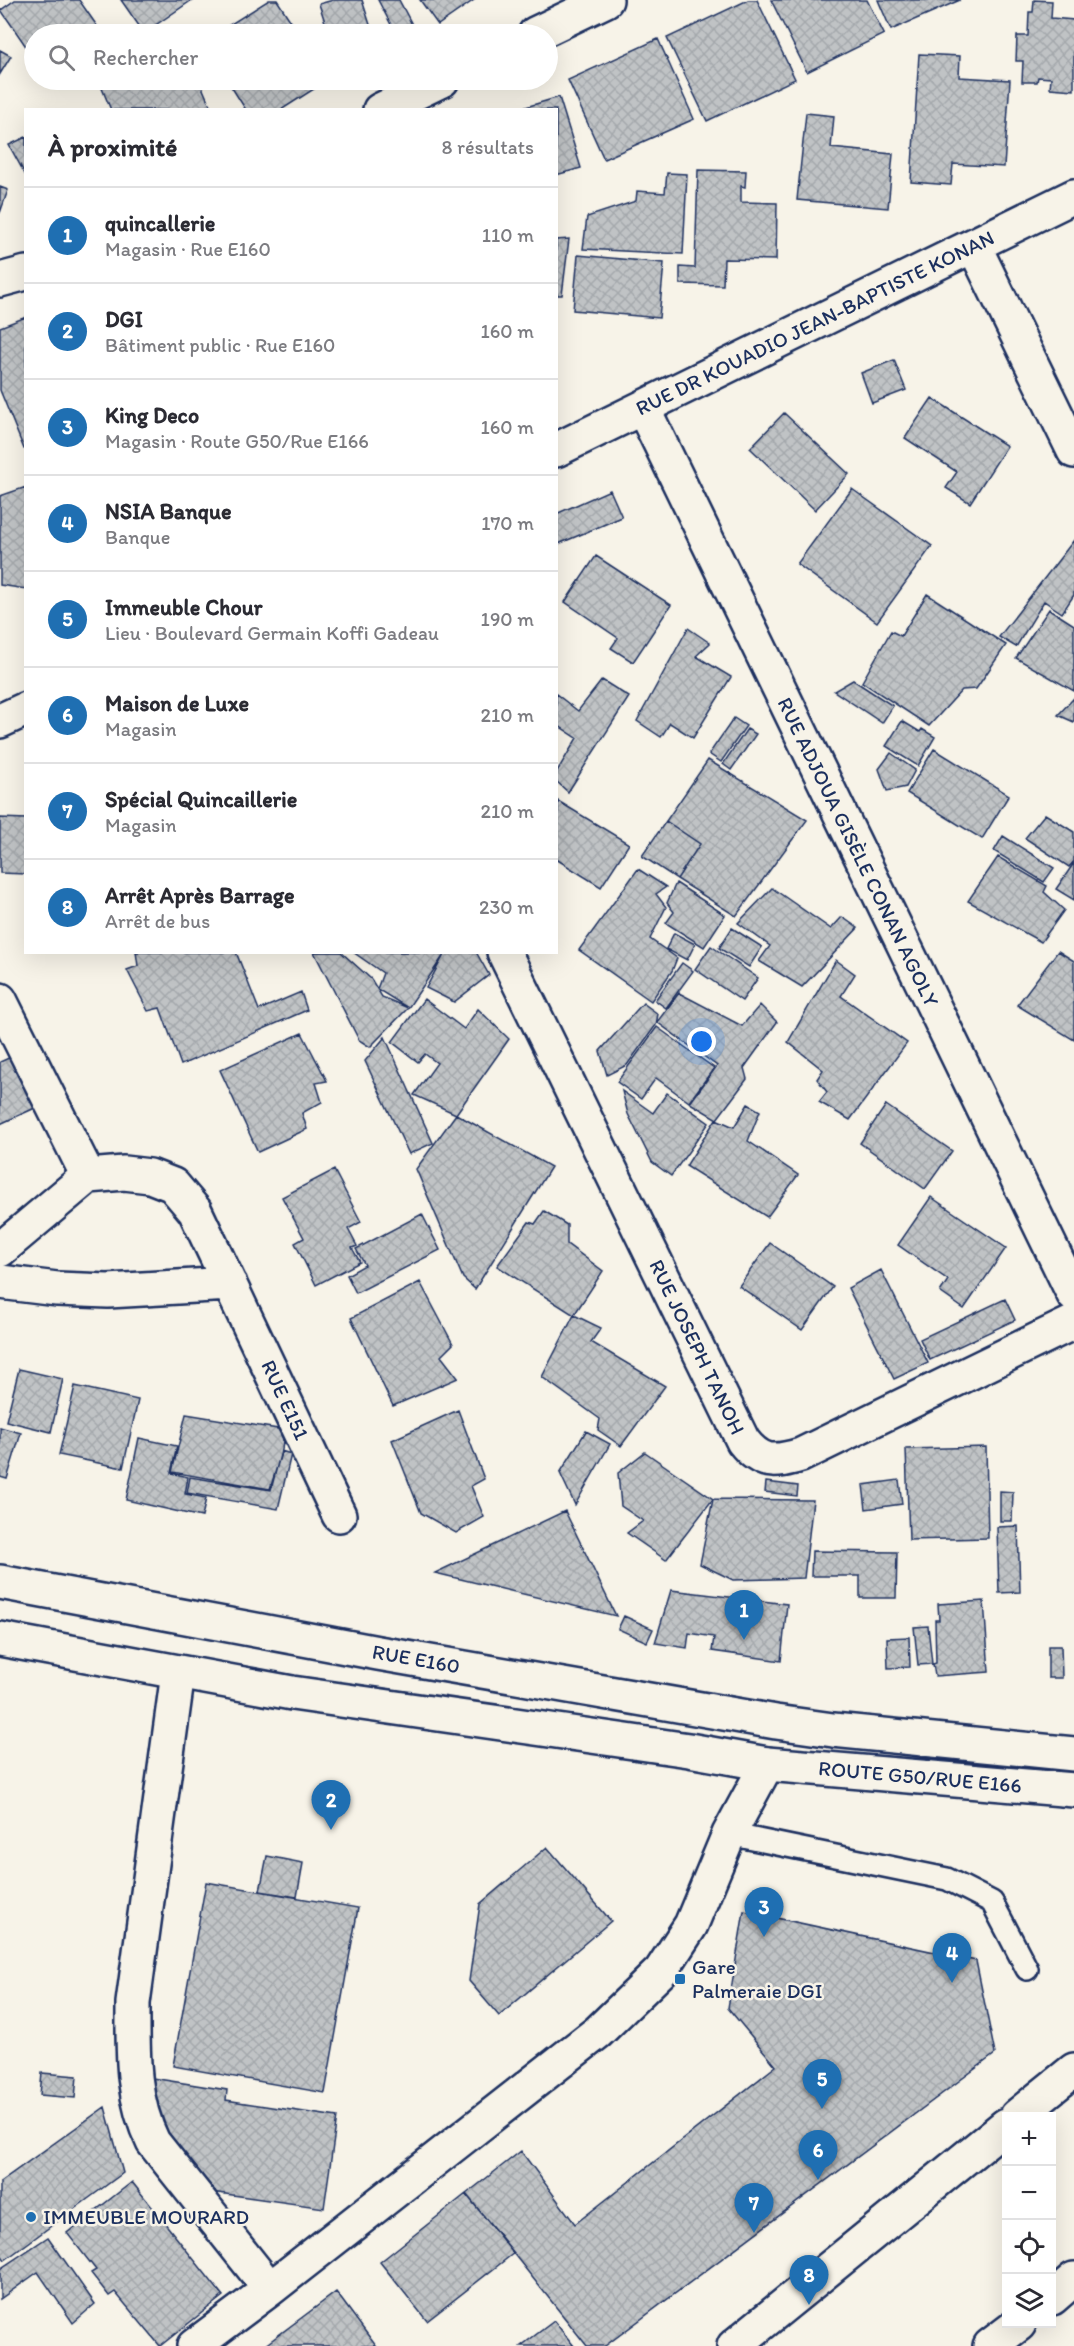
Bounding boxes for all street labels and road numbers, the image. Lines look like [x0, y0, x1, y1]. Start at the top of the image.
street label: RUE DR KOUADIO JEAN-BAPTISTE KONAN [632, 225, 998, 420]
street label: RUE ADJOUA GISÈLE CONAN AGOLY [772, 693, 944, 1011]
street label: RUE JOSEPH TANOH [644, 1255, 751, 1438]
street label: RUE E151 [256, 1356, 315, 1444]
street label: RUE E160 [370, 1639, 462, 1679]
street label: ROUTE G50/RUE E166 [817, 1755, 1023, 1798]

